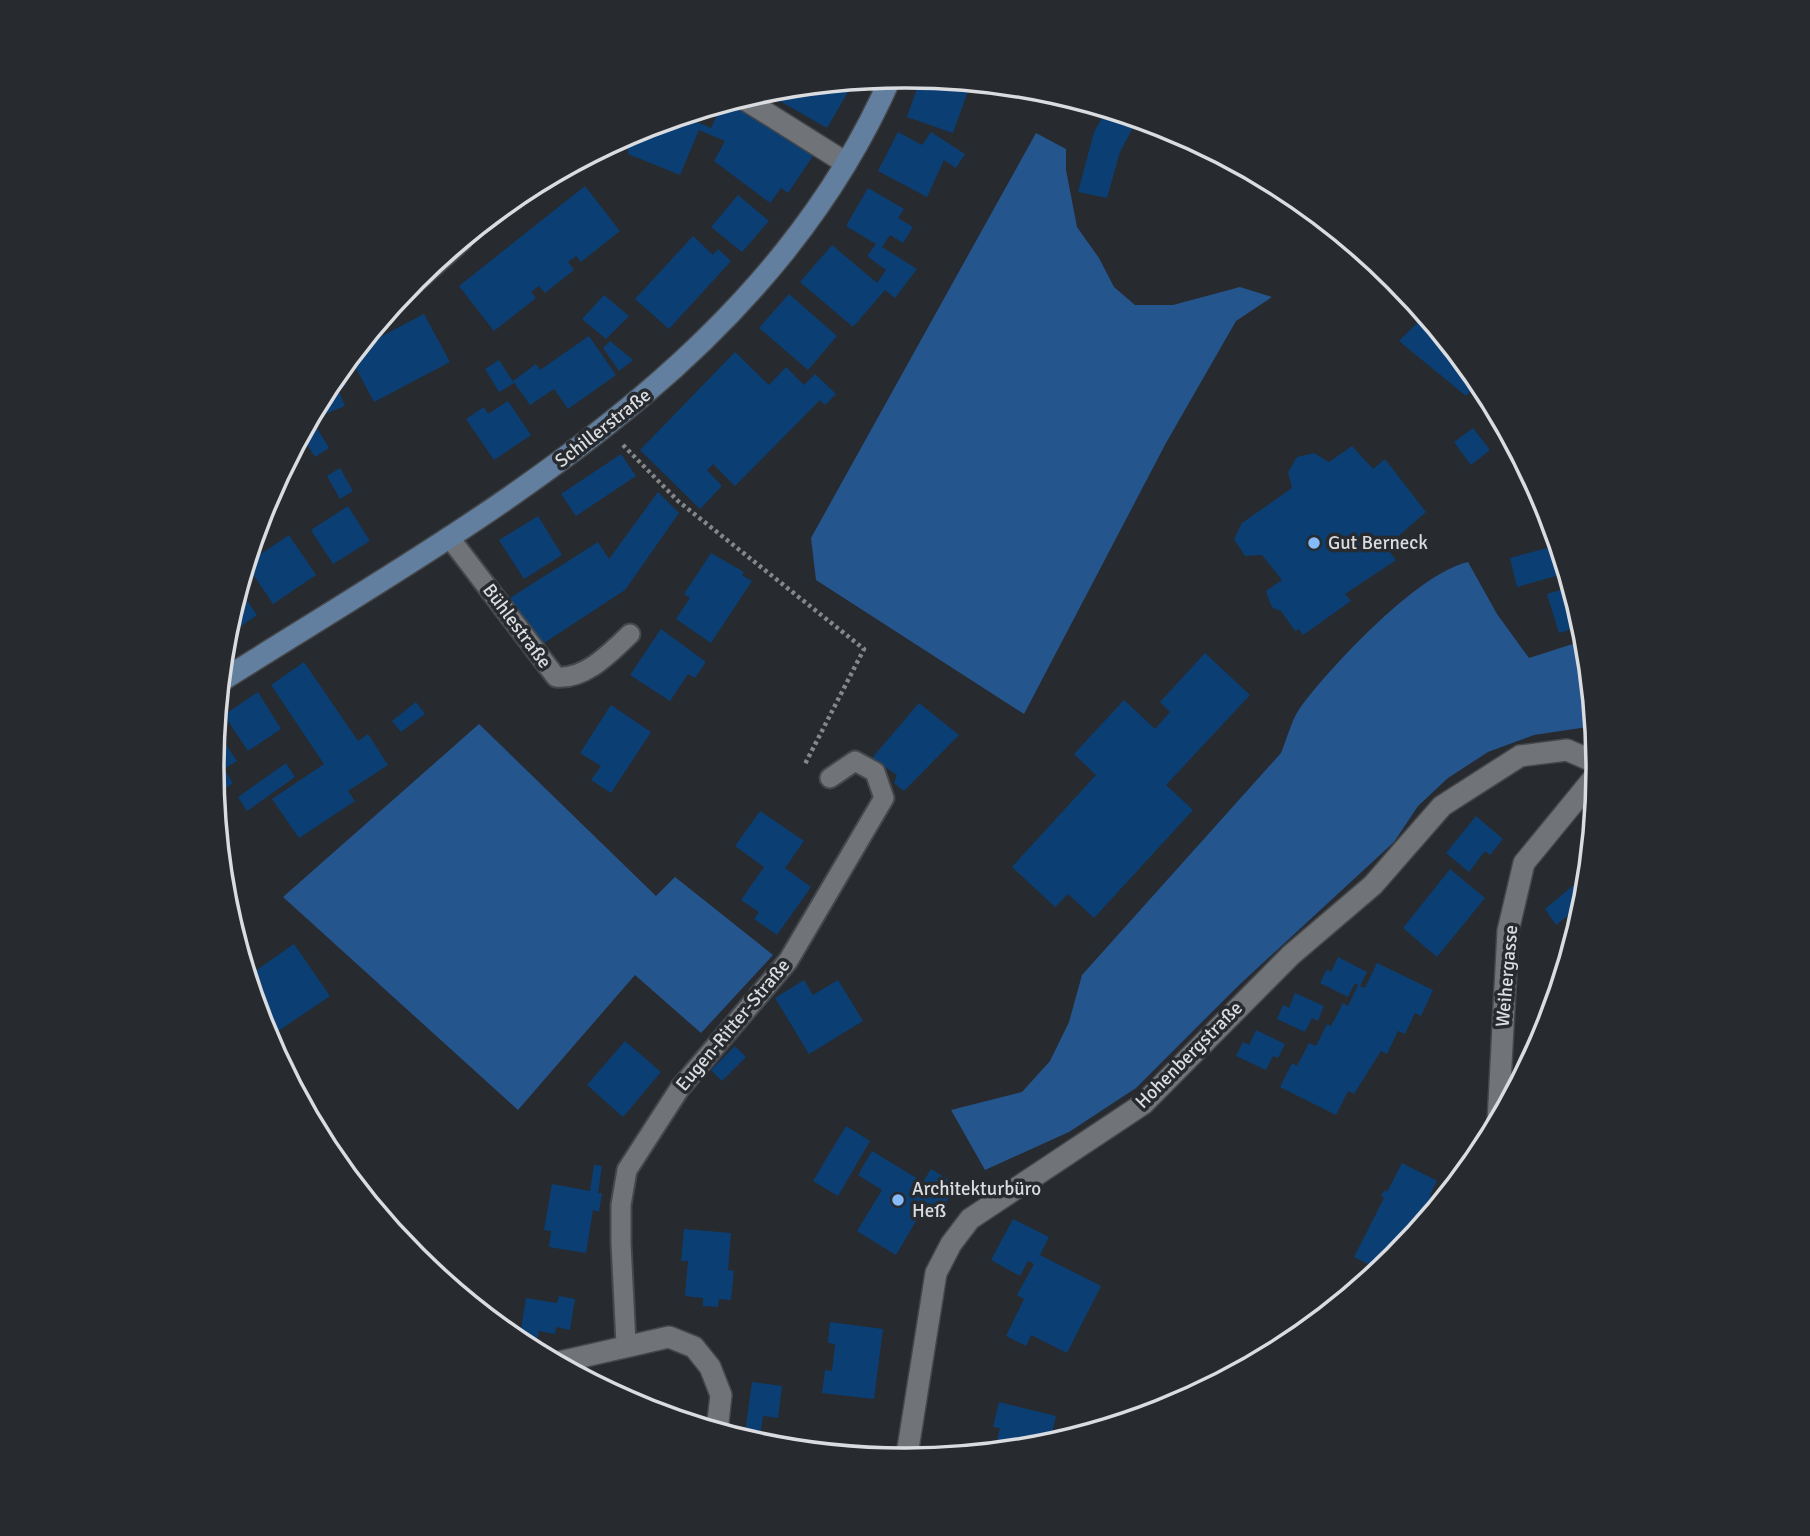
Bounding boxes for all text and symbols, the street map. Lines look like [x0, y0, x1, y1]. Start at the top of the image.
street label: Schillerstraße [550, 383, 656, 473]
place label: Gut Berneck [1328, 531, 1428, 555]
marker: Gut Berneck [1306, 535, 1322, 551]
street label: Bühlestraße [477, 579, 557, 673]
street label: Weihergasse [1491, 924, 1523, 1028]
street label: Eugen-Ritter-Straße [671, 954, 795, 1096]
street label: Hohenbergstraße [1130, 996, 1248, 1114]
place label: Architekturbüro Heß [912, 1177, 1041, 1223]
marker: Architekturbüro Heß [890, 1192, 906, 1208]

